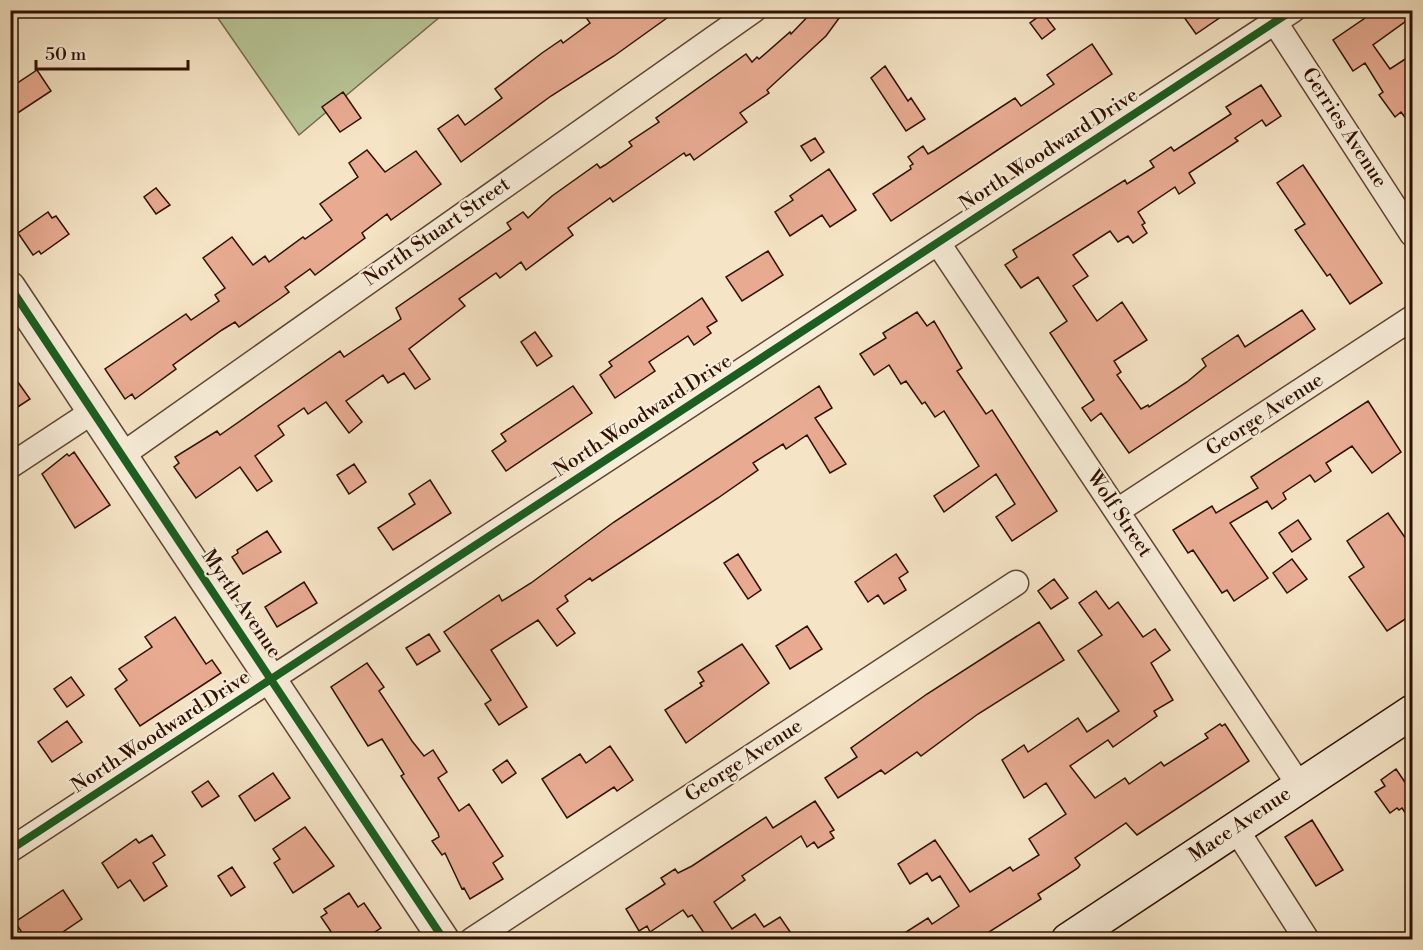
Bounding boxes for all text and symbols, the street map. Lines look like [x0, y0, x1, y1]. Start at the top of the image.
scale bar [36, 33, 188, 71]
text: 50 m [45, 43, 87, 66]
street label: Gerries Avenue [1296, 63, 1392, 193]
street label: North Woodward Drive [955, 83, 1143, 217]
street label: North Stuart Street [359, 172, 515, 292]
street label: North Woodward Drive [549, 349, 737, 483]
street label: George Avenue [1202, 368, 1328, 462]
street label: Wolf Street [1080, 465, 1157, 562]
street label: Myrth Avenue [195, 545, 287, 663]
street label: North Woodward Drive [67, 665, 255, 799]
street label: George Avenue [681, 714, 807, 808]
street label: Mace Avenue [1184, 782, 1296, 868]

